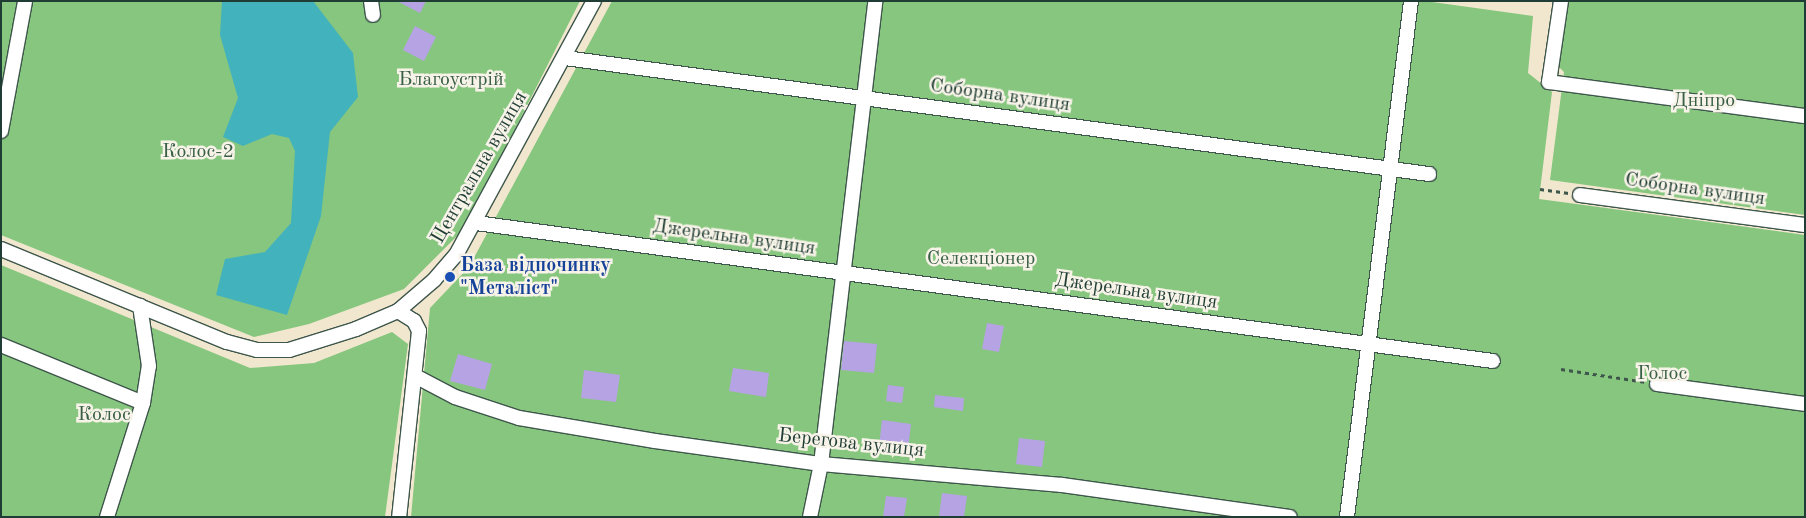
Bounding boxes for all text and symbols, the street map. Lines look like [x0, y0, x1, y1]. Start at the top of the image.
park label: Благоустрій [398, 68, 504, 92]
street label: Соборна вулиця [928, 74, 1072, 118]
street label: Центральна вулиця [427, 88, 533, 248]
park label: Дніпро [1673, 89, 1735, 113]
park label: Колос-2 [162, 140, 234, 164]
street label: Соборна вулиця [1623, 168, 1767, 212]
street label: Джерельна вулиця [651, 215, 817, 261]
park label: Селекціонер [927, 247, 1035, 271]
place label: База відпочинку "Металіст" [460, 254, 611, 301]
street label: Джерельна вулиця [1053, 269, 1219, 315]
marker: База відпочинку "Металіст" [444, 271, 456, 283]
park label: Голос [1637, 362, 1687, 386]
park label: Колос [77, 403, 131, 427]
street label: Берегова вулиця [777, 424, 925, 464]

